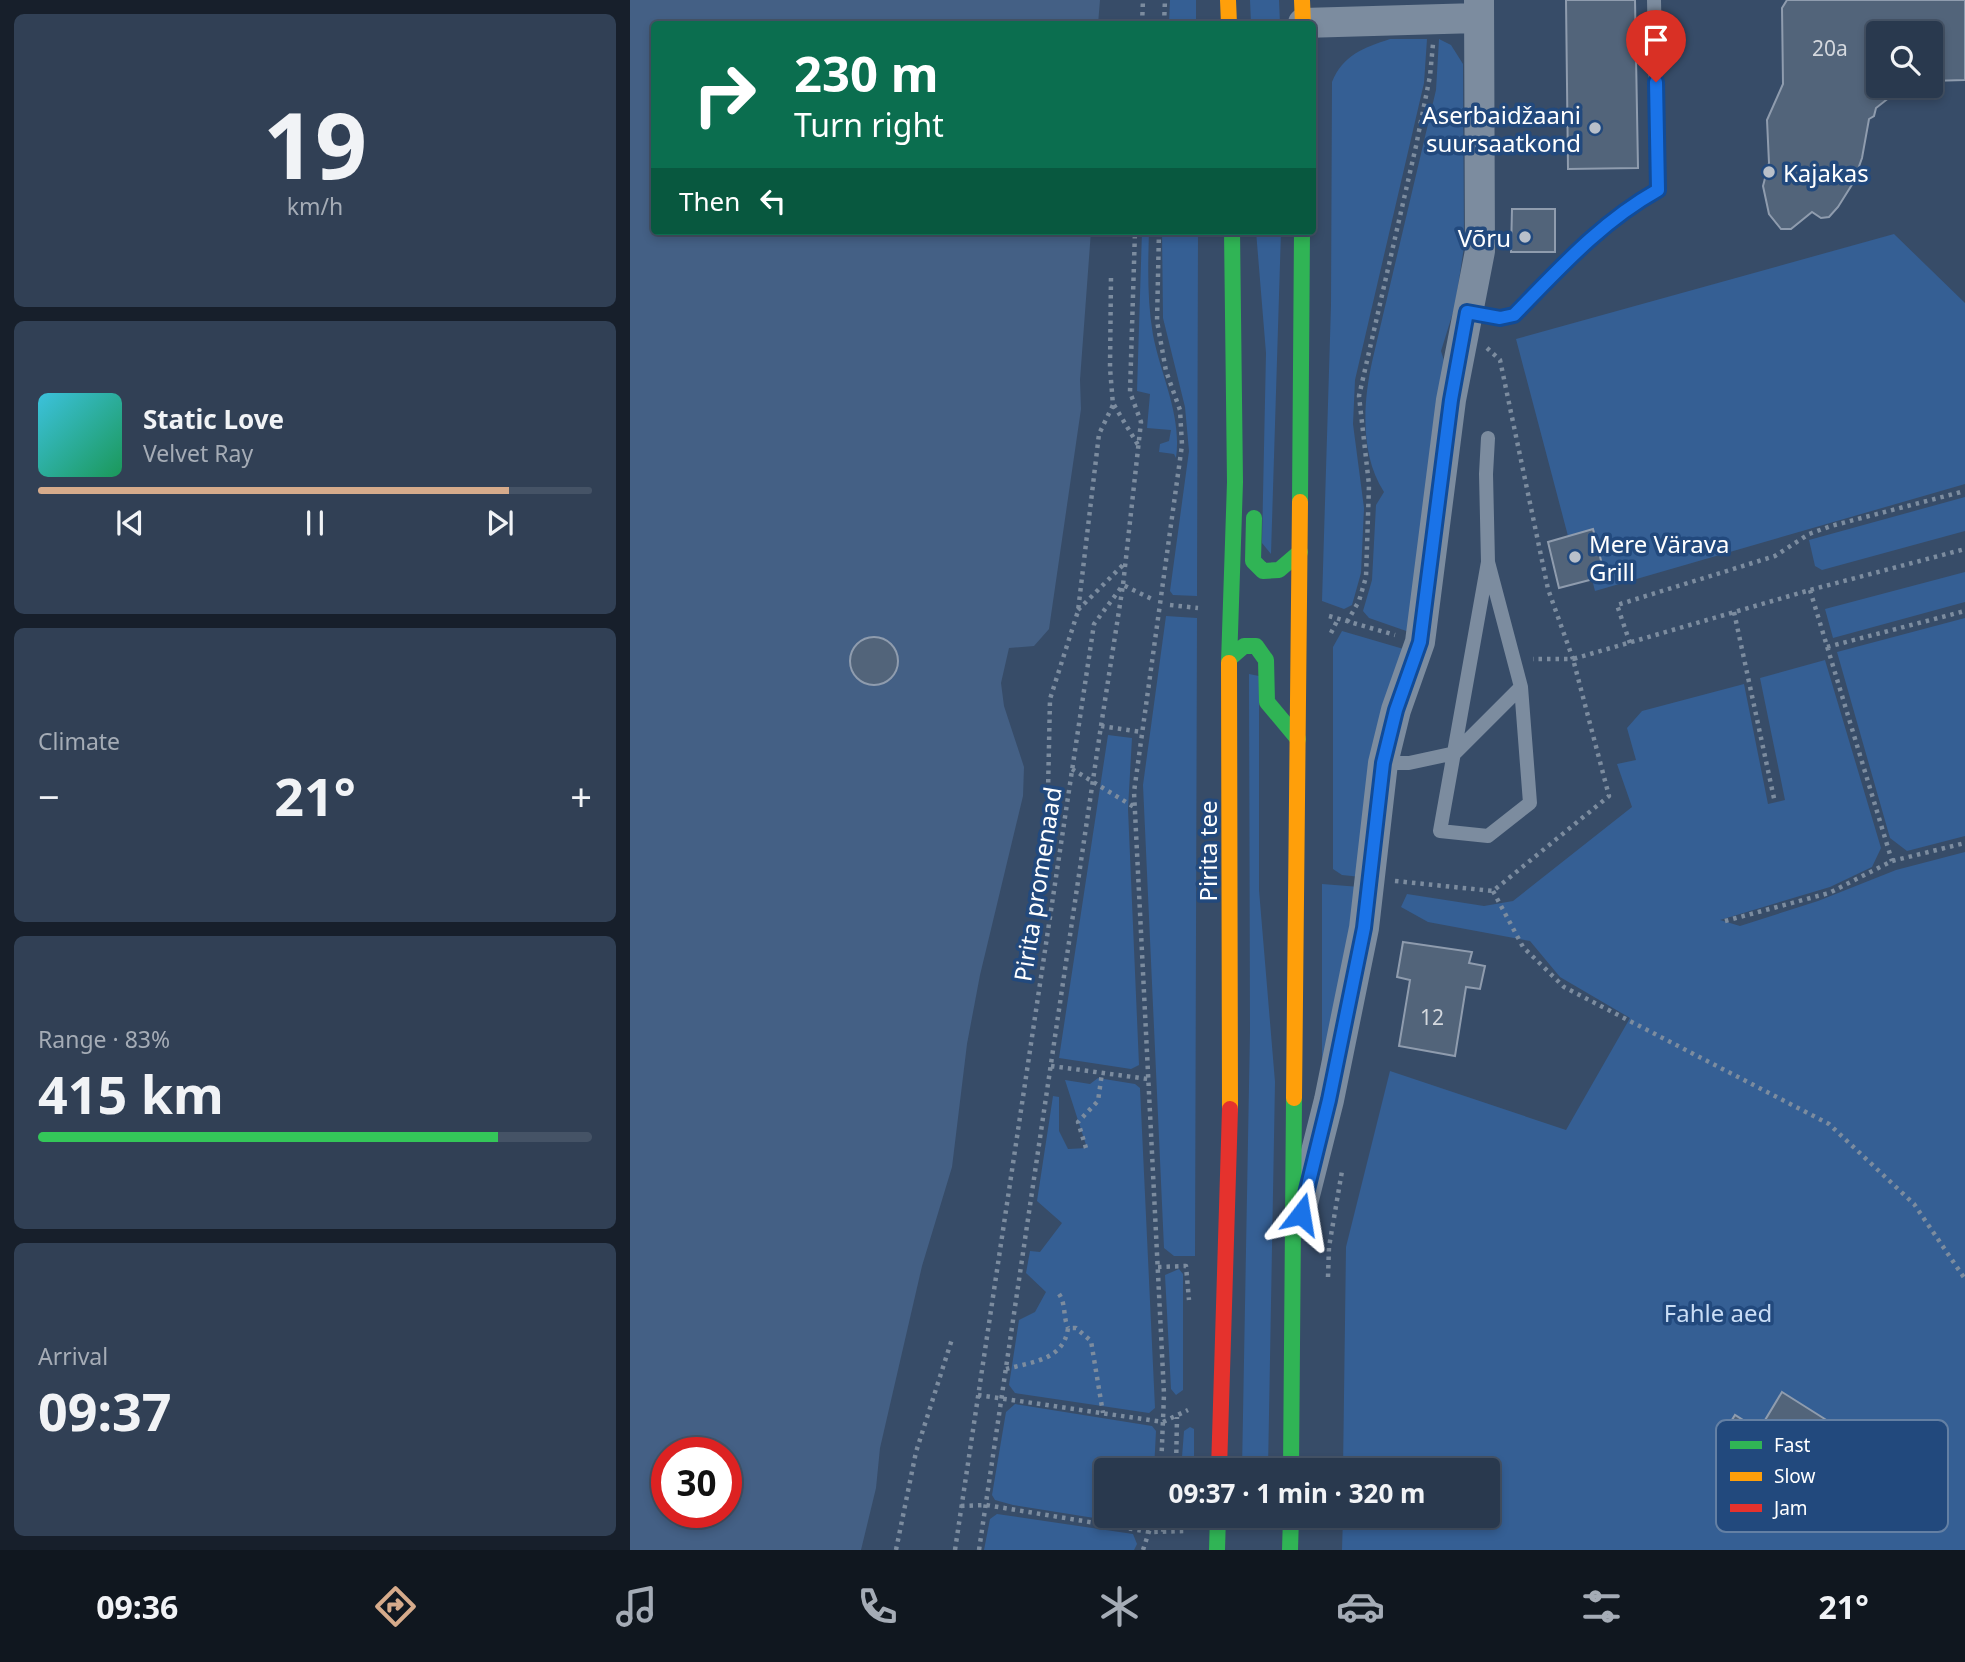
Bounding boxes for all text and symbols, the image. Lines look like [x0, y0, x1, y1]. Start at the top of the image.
pin [1626, 10, 1686, 82]
icon: arrive [1637, 21, 1675, 59]
map controls [1866, 21, 1943, 98]
button: search [1866, 21, 1943, 98]
house number: 20a [1812, 34, 1848, 62]
text: 230 m [794, 40, 939, 106]
icon: right [679, 49, 770, 140]
text: 19 [263, 82, 367, 206]
place label: Aserbaidžaani suursaatkond [1422, 98, 1581, 159]
text: Turn right [794, 103, 944, 146]
marker: Aserbaidžaani suursaatkond [1587, 120, 1603, 136]
place label: Kajakas [1783, 156, 1869, 189]
marker: Kajakas [1761, 164, 1777, 180]
icon: left [754, 182, 792, 220]
text: Then [679, 183, 740, 219]
text: km/h [287, 190, 343, 222]
place label: Võru [1458, 221, 1511, 254]
marker: Võru [1517, 229, 1533, 245]
text: Static Love [143, 401, 284, 437]
text: Velvet Ray [143, 437, 253, 469]
icon: previous [111, 504, 149, 542]
icon: pause [296, 504, 334, 542]
icon: next [481, 504, 519, 542]
place label: Mere Värava Grill [1589, 527, 1729, 588]
marker: Mere Värava Grill [1567, 549, 1583, 565]
text: Climate [38, 725, 120, 757]
text: 21° [274, 760, 356, 831]
text: − [38, 770, 60, 822]
text: + [570, 770, 592, 822]
street label: Pirita promenaad [1005, 784, 1069, 984]
street label: Pirita tee [1191, 801, 1224, 901]
house number: 12 [1420, 1003, 1444, 1031]
text: Range · 83% [38, 1023, 170, 1055]
text: 415 km [38, 1058, 224, 1129]
position arrow [1264, 1177, 1338, 1251]
park label: Fahle aed [1664, 1296, 1772, 1329]
text: Arrival [38, 1340, 108, 1372]
text: 09:37 [38, 1375, 172, 1446]
legend [1716, 1420, 1948, 1532]
text: Fast [1774, 1432, 1811, 1458]
speed limit sign: 30 [651, 1437, 742, 1528]
text: Slow [1774, 1463, 1815, 1489]
text: 09:37 · 1 min · 320 m [1169, 1475, 1425, 1511]
text: Jam [1772, 1495, 1808, 1521]
icon: directions [371, 1582, 420, 1631]
icon: music [612, 1582, 661, 1631]
icon: phone [853, 1582, 902, 1631]
icon: climate [1095, 1582, 1144, 1631]
icon: car [1336, 1582, 1385, 1631]
icon: filters [1577, 1582, 1626, 1631]
text: 09:36 [96, 1585, 178, 1628]
text: 21° [1819, 1585, 1869, 1628]

